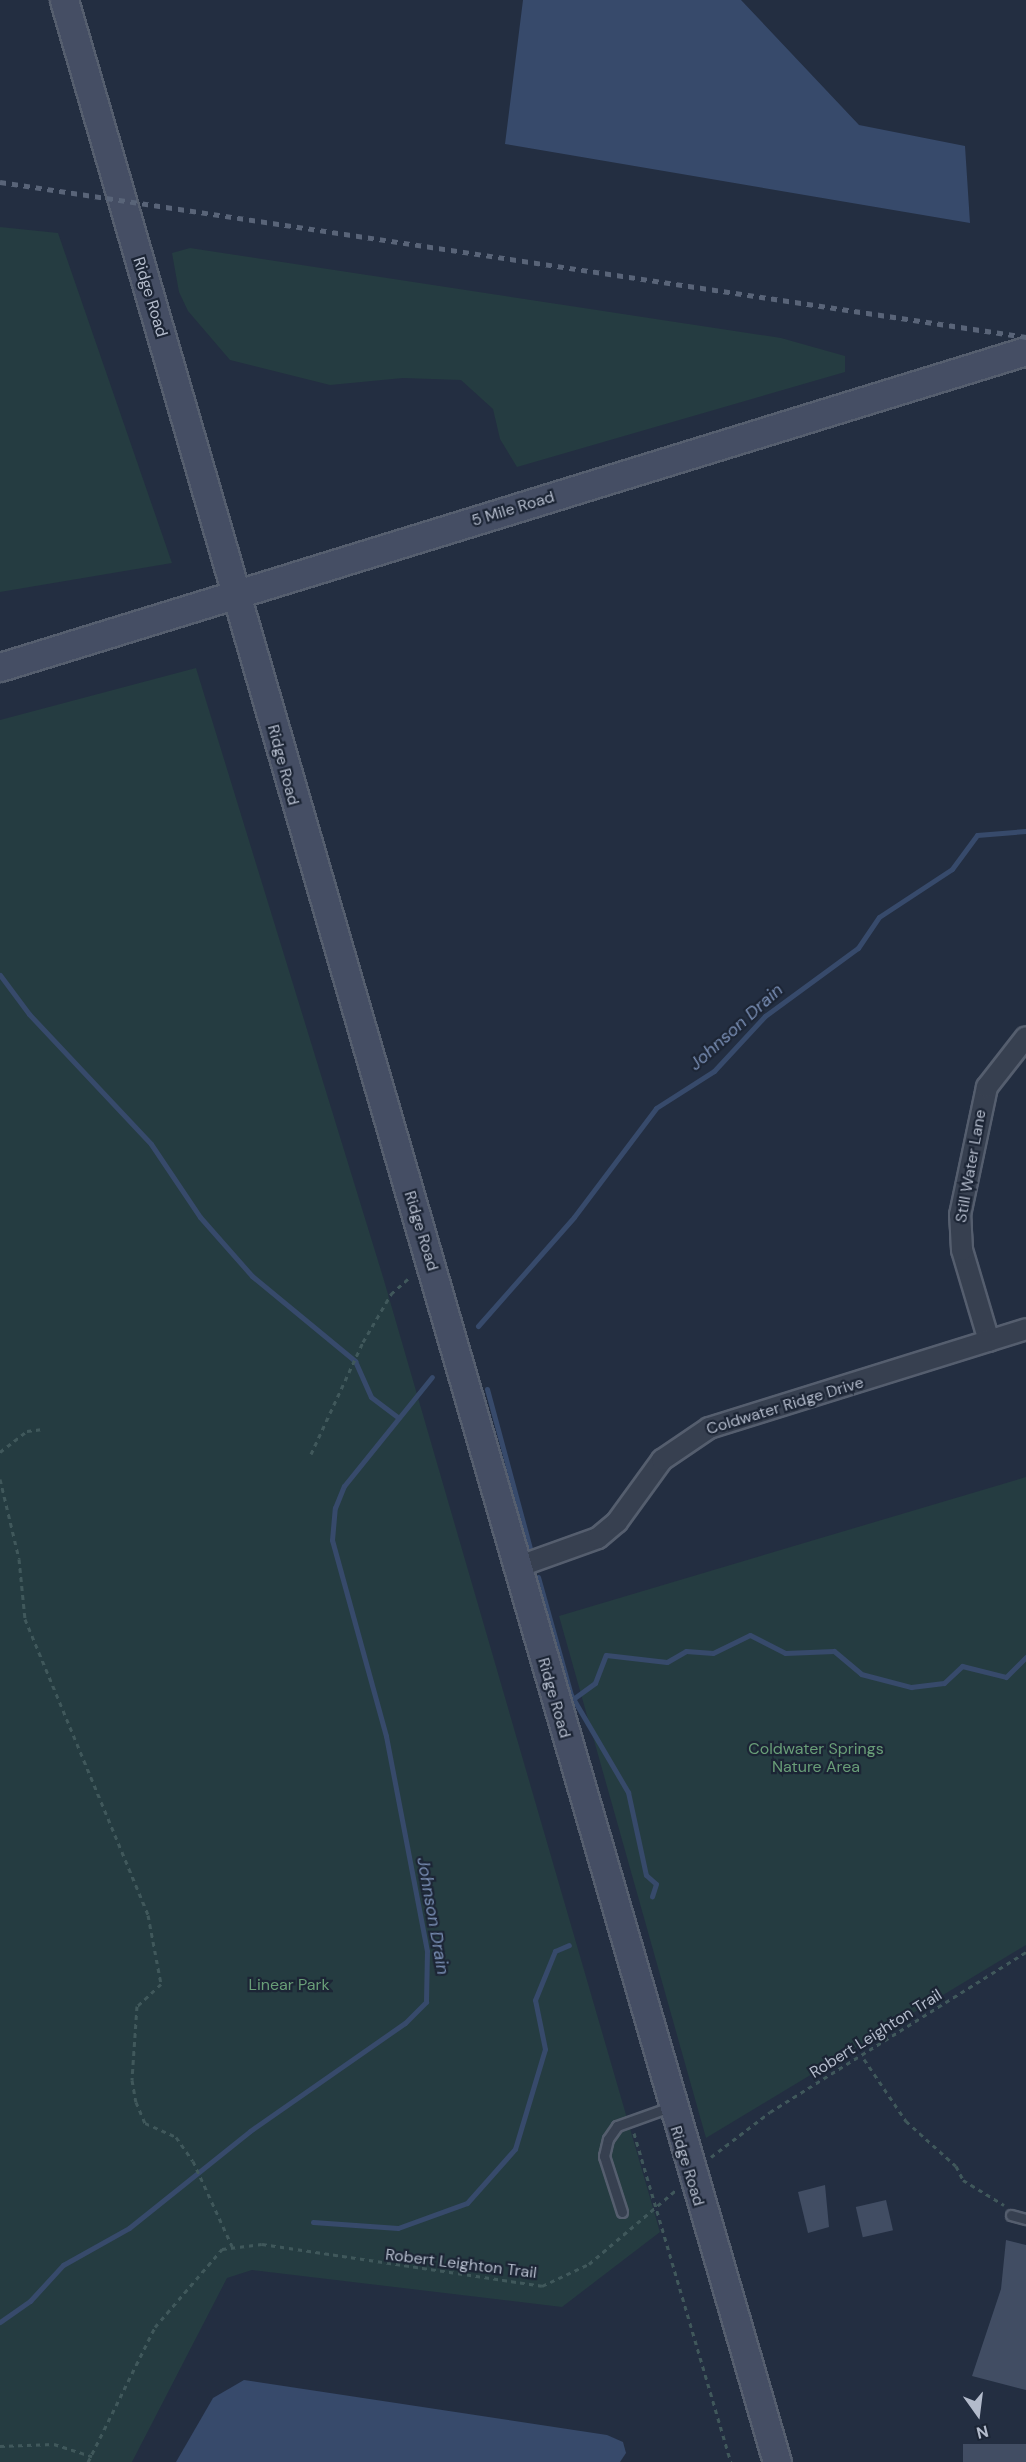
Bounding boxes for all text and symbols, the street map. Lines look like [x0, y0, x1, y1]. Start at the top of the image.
street label: Ridge Road [129, 255, 171, 339]
street label: 5 Mile Road [469, 487, 557, 531]
street label: Ridge Road [263, 723, 303, 807]
water label: Johnson Drain [685, 979, 787, 1075]
street label: Still Water Lane [952, 1108, 990, 1224]
street label: Ridge Road [400, 1189, 442, 1273]
street label: Coldwater Ridge Drive [704, 1373, 866, 1439]
street label: Ridge Road [533, 1656, 575, 1740]
park label: Coldwater Springs Nature Area [748, 1739, 884, 1777]
water label: Johnson Drain [412, 1856, 454, 1976]
park label: Linear Park [248, 1975, 330, 1995]
street label: Robert Leighton Trail [806, 1986, 946, 2082]
street label: Ridge Road [666, 2124, 708, 2208]
street label: Robert Leighton Trail [384, 2245, 538, 2283]
north arrow [948, 2384, 1008, 2444]
text: N [974, 2420, 991, 2444]

